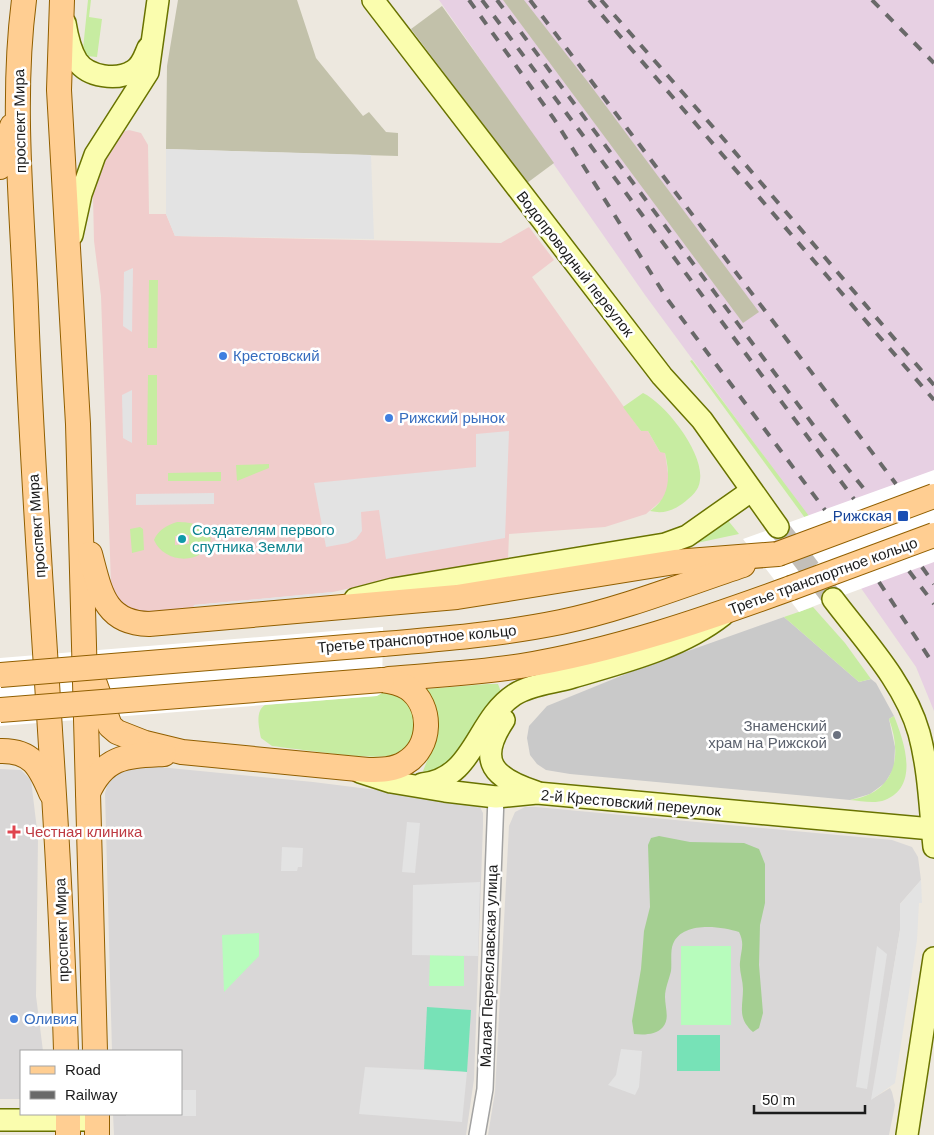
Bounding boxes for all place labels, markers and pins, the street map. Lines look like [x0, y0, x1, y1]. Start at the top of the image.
place label: Крестовский [233, 347, 320, 364]
marker: Крестовский [217, 350, 229, 362]
place label: Рижский рынок [399, 409, 505, 426]
marker: Рижский рынок [383, 412, 395, 424]
place label: Рижская [833, 507, 892, 524]
marker: Рижская [896, 509, 910, 523]
place label: Создателям первого спутника Земли [192, 521, 335, 555]
marker: Создателям первого спутника Земли [176, 533, 188, 545]
place label: Знаменский храм на Рижской [708, 717, 827, 751]
marker: Знаменский храм на Рижской [831, 729, 843, 741]
place label: Честная клиника [25, 823, 143, 840]
marker: Честная клиника [7, 825, 21, 839]
place label: Оливия [24, 1010, 77, 1027]
marker: Оливия [8, 1013, 20, 1025]

